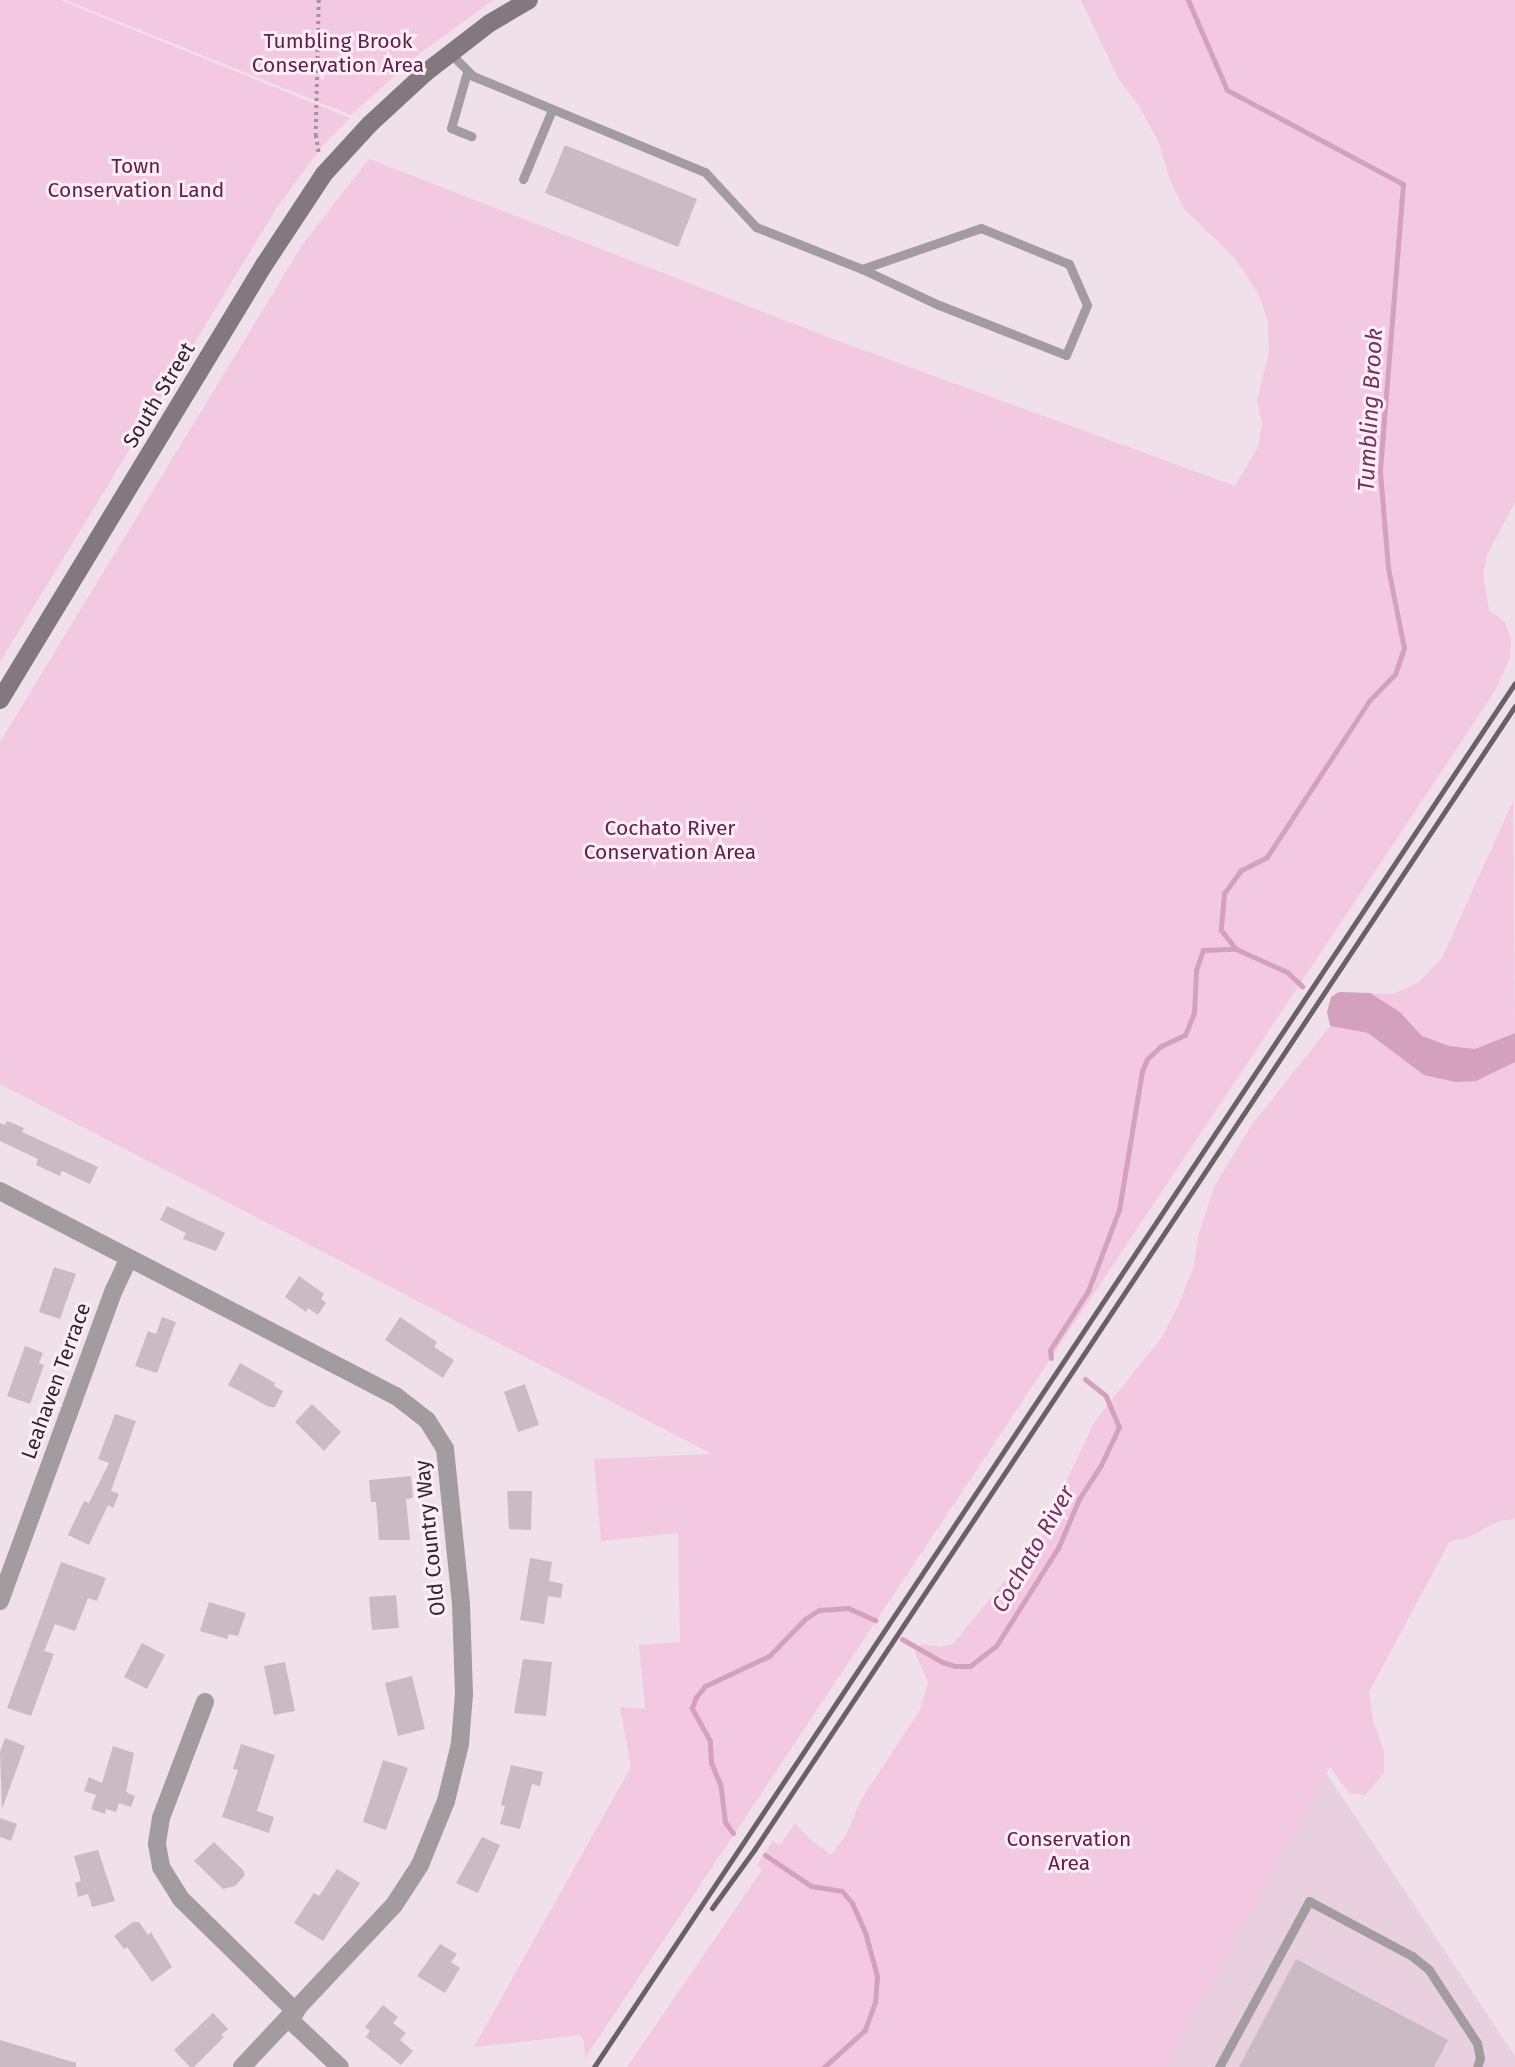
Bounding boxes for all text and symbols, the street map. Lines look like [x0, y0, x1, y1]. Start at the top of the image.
park label: Tumbling Brook Conservation Area [252, 28, 424, 78]
park label: Town Conservation Land [48, 153, 224, 203]
water label: Tumbling Brook [1352, 328, 1388, 492]
street label: South Street [118, 338, 200, 452]
park label: Cochato River Conservation Area [584, 815, 756, 865]
street label: Leahaven Terrace [16, 1299, 96, 1463]
street label: Old Country Way [409, 1459, 451, 1617]
water label: Cochato River [986, 1481, 1080, 1617]
park label: Conservation Area [1007, 1826, 1131, 1876]

